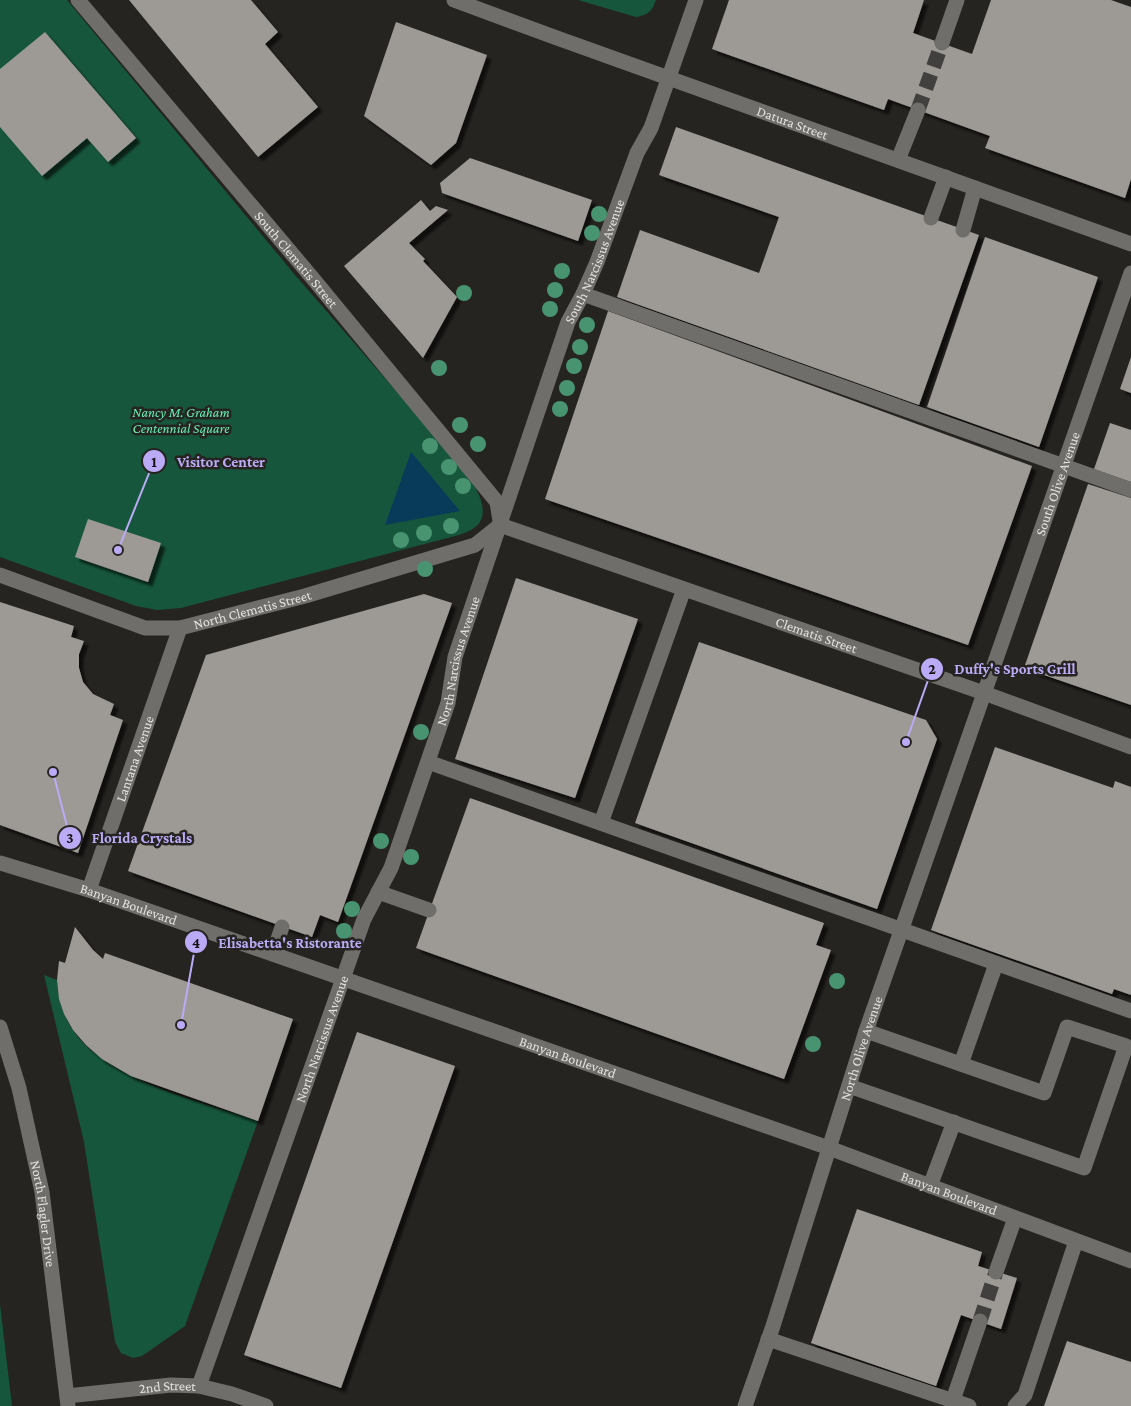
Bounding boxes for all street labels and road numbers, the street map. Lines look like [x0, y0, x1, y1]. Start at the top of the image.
street label: Datura Street [755, 102, 831, 143]
street label: South Narcissus Avenue [561, 197, 627, 326]
street label: South Clematis Street [251, 208, 342, 311]
street label: South Olive Avenue [1032, 430, 1083, 538]
street label: North Clematis Street [192, 586, 313, 632]
street label: North Narcissus Avenue [433, 594, 483, 728]
street label: Clematis Street [774, 613, 860, 656]
street label: Lantana Avenue [112, 714, 157, 804]
street label: Banyan Boulevard [78, 880, 180, 928]
street label: North Narcissus Avenue [292, 973, 351, 1105]
street label: North Olive Avenue [837, 994, 886, 1103]
street label: Banyan Boulevard [517, 1033, 619, 1081]
street label: North Flagler Drive [27, 1159, 59, 1268]
street label: Banyan Boulevard [899, 1168, 1000, 1218]
street label: 2nd Street [138, 1377, 197, 1396]

